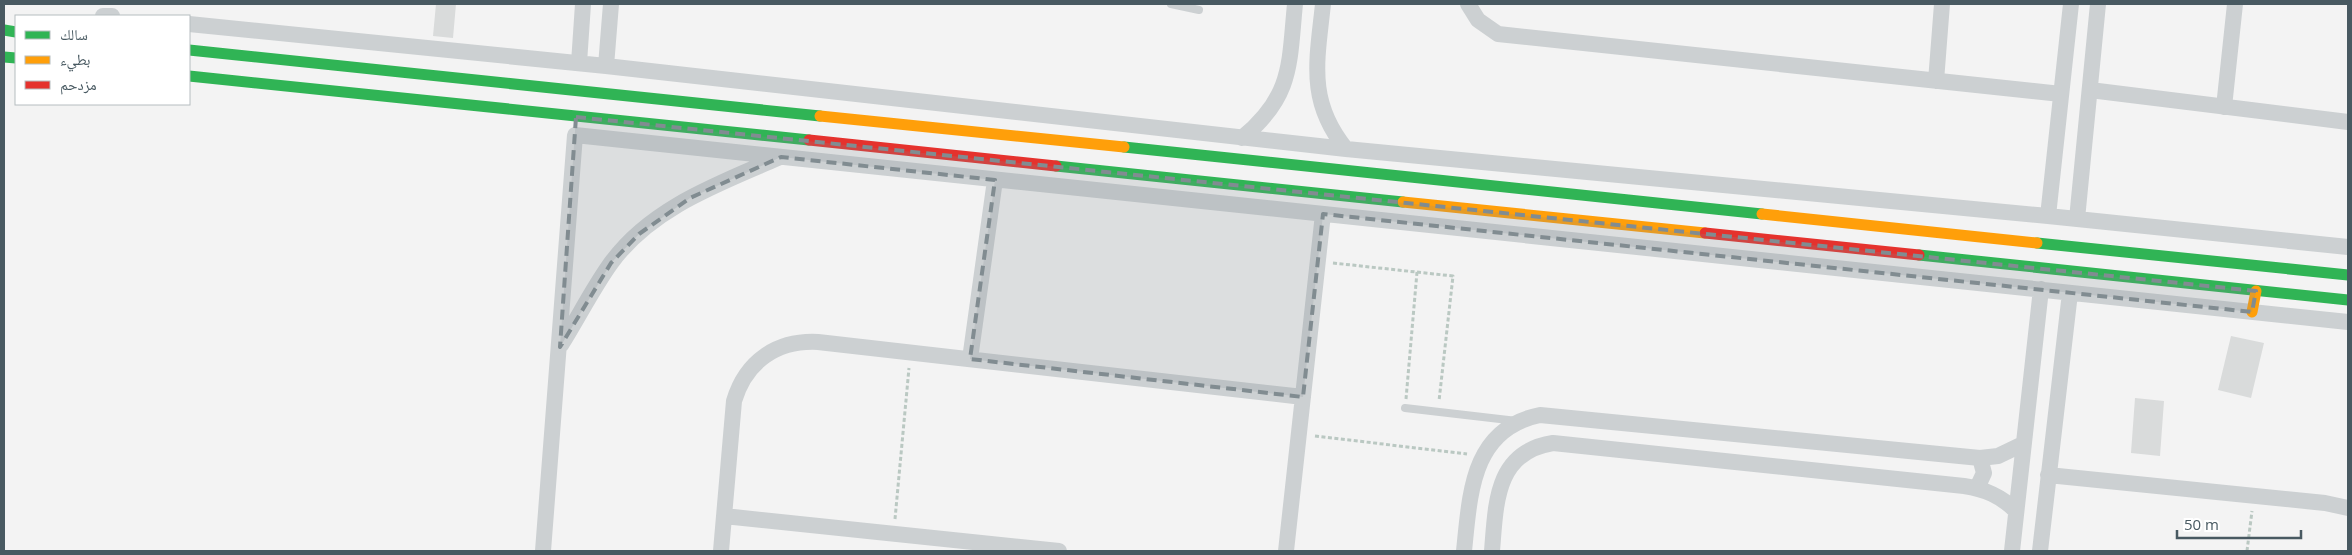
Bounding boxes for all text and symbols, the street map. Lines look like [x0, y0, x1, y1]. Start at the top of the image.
legend [15, 15, 190, 105]
text: سالك [60, 24, 88, 44]
text: بطيء [60, 49, 90, 72]
text: مزدحم [60, 74, 97, 95]
scale bar [2177, 508, 2301, 540]
text: 50 m [2184, 514, 2219, 534]

